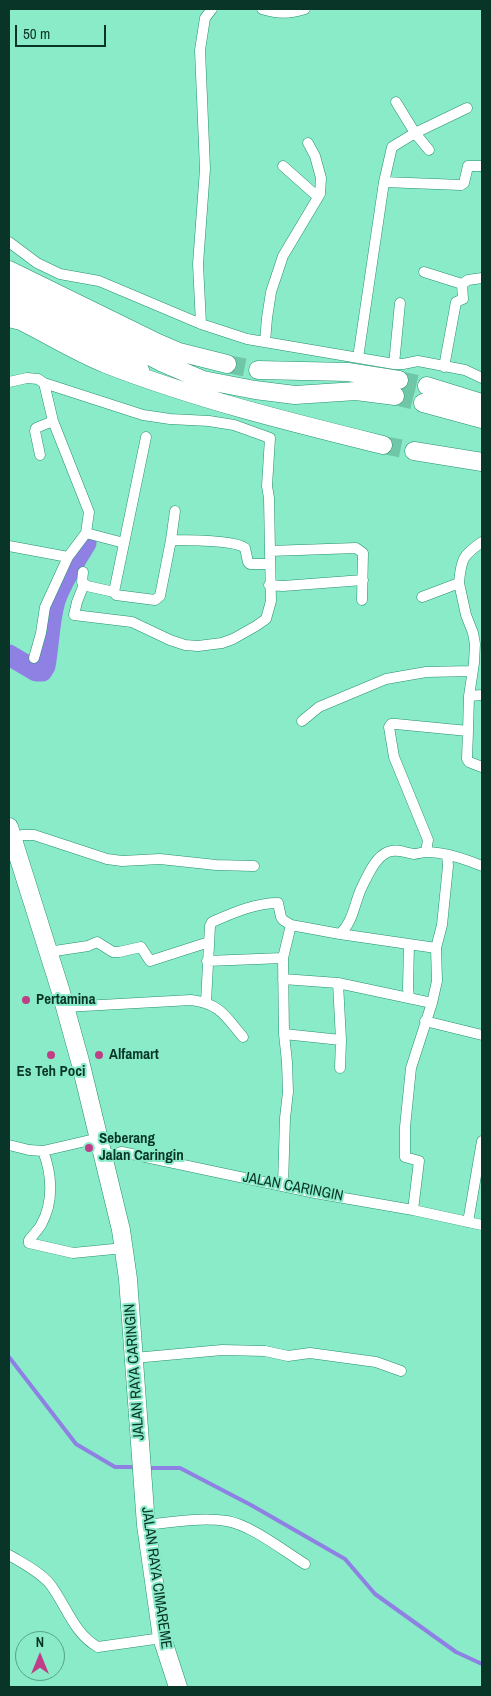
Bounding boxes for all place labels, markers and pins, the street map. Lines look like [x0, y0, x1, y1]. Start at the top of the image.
place label: Pertamina [36, 991, 95, 1009]
marker: Pertamina [20, 994, 32, 1006]
place label: Alfamart [109, 1046, 159, 1064]
marker: Es Teh Poci [45, 1049, 57, 1061]
marker: Alfamart [93, 1049, 105, 1061]
place label: Es Teh Poci [17, 1063, 85, 1081]
place label: Seberang Jalan Caringin [99, 1130, 184, 1165]
marker: Seberang Jalan Caringin [83, 1142, 95, 1154]

